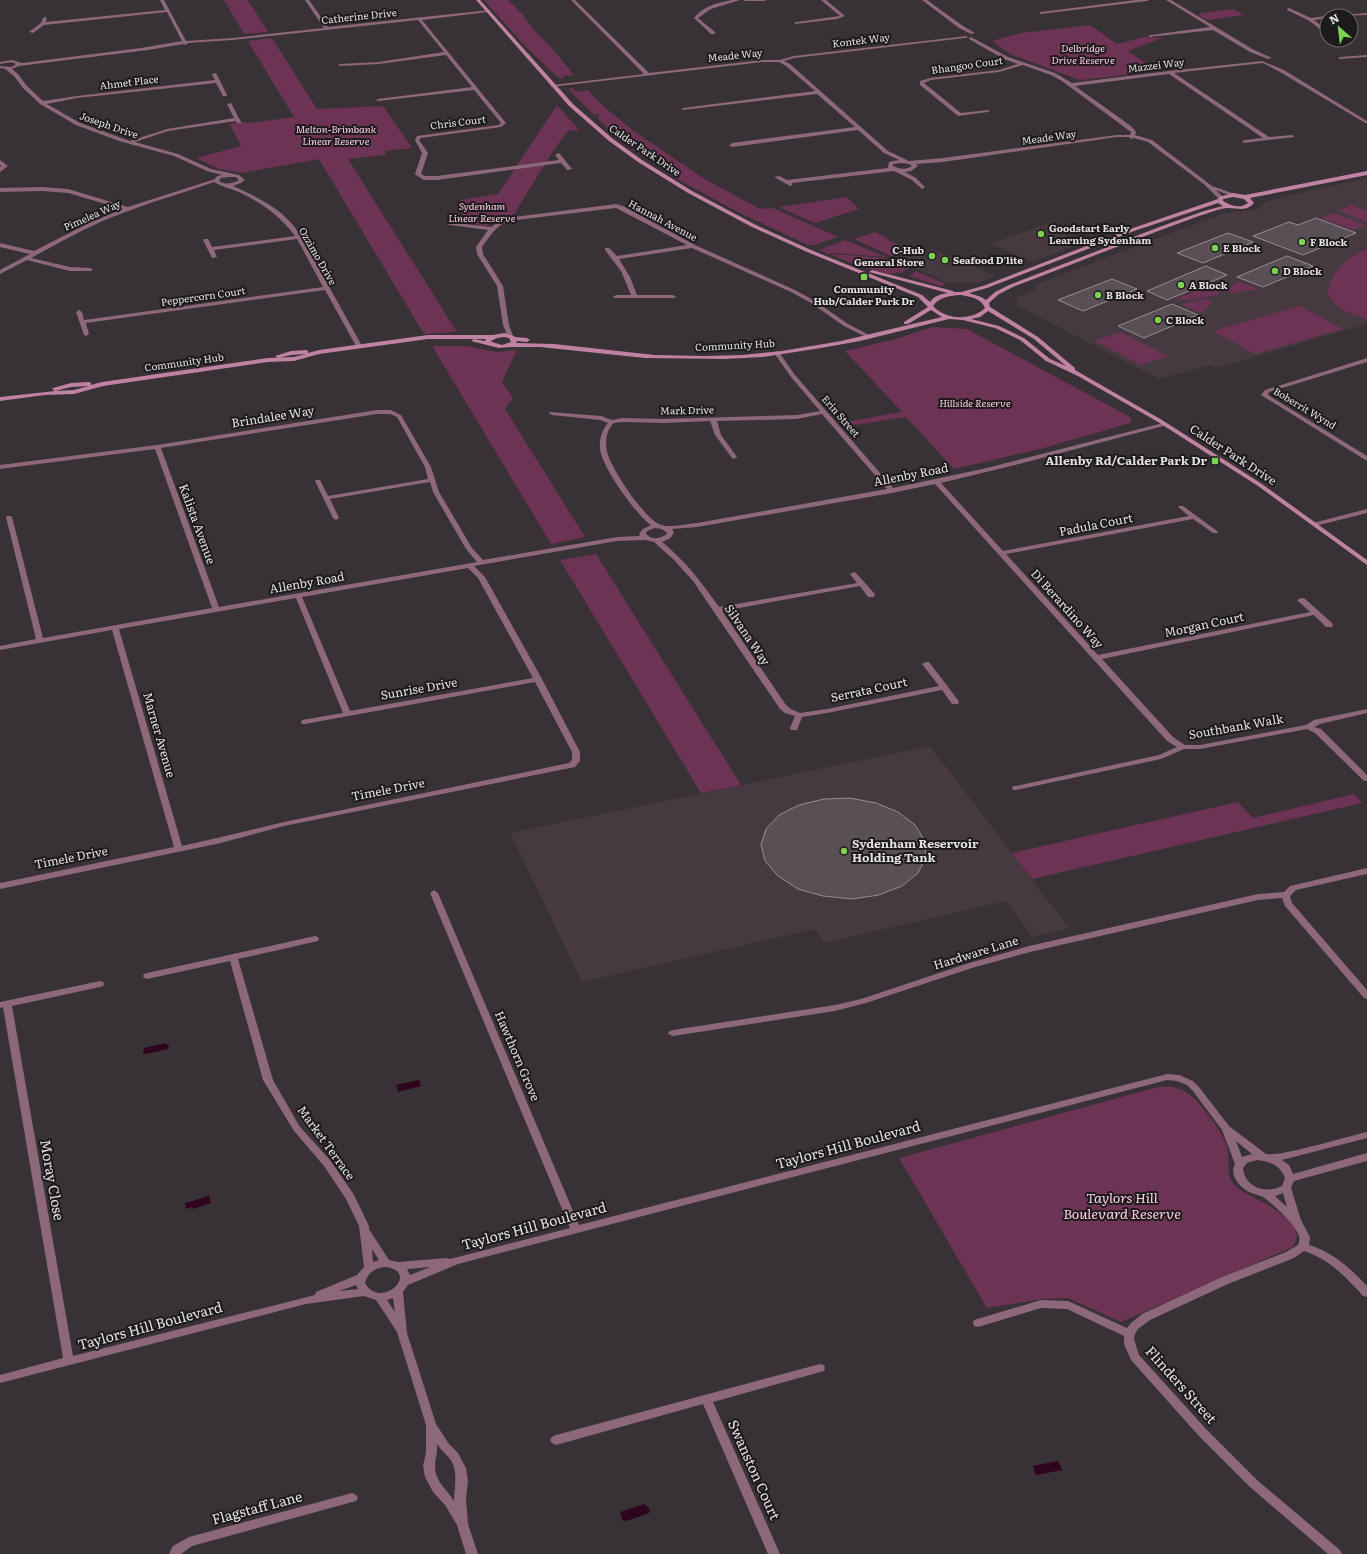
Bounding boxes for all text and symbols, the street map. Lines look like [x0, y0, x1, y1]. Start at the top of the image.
street label: Catherine Drive [320, 4, 397, 27]
north arrow [1319, 8, 1359, 48]
text: N [1326, 9, 1342, 28]
street label: Kontek Way [831, 29, 891, 50]
park label: Delbridge Drive Reserve [1051, 40, 1115, 67]
street label: Meade Way [707, 44, 763, 65]
street label: Bhangoo Court [930, 52, 1004, 77]
street label: Mazzei Way [1127, 54, 1185, 75]
street label: Ahmet Place [99, 70, 159, 93]
street label: Joseph Drive [78, 107, 141, 142]
street label: Chris Court [429, 111, 487, 132]
street label: Calder Park Drive [606, 120, 684, 179]
park label: Melton-Brimbank Linear Reserve [296, 121, 377, 148]
street label: Meade Way [1021, 125, 1077, 148]
street label: Pimelea Way [61, 195, 123, 234]
street label: Hannah Avenue [626, 195, 700, 244]
park label: Sydenham Linear Reserve [448, 198, 516, 225]
place label: Goodstart Early Learning Sydenham [1049, 220, 1151, 247]
street label: Ozzimo Drive [296, 224, 341, 287]
marker: Goodstart Early Learning Sydenham [1036, 229, 1046, 239]
place label: F Block [1310, 234, 1348, 249]
marker: F Block [1297, 237, 1307, 247]
place label: E Block [1223, 240, 1261, 255]
place label: C-Hub General Store [854, 242, 925, 269]
marker: E Block [1210, 243, 1220, 253]
marker: C-Hub General Store [927, 251, 937, 261]
place label: Seafood D'lite [953, 252, 1023, 267]
marker: Seafood D'lite [940, 255, 950, 265]
place label: D Block [1283, 263, 1322, 278]
marker: D Block [1270, 266, 1280, 276]
marker: Community Hub/Calder Park Dr [859, 272, 869, 282]
place label: A Block [1189, 277, 1228, 292]
marker: A Block [1176, 280, 1186, 290]
place label: Community Hub/Calder Park Dr [814, 281, 915, 308]
street label: Peppercorn Court [160, 282, 246, 309]
place label: B Block [1106, 287, 1144, 302]
marker: B Block [1093, 290, 1103, 300]
place label: C Block [1166, 312, 1204, 327]
marker: C Block [1153, 315, 1163, 325]
street label: Community Hub [695, 335, 775, 354]
street label: Community Hub [143, 349, 225, 374]
street label: Boberrit Wynd [1271, 383, 1339, 432]
street label: Erin Street [819, 391, 864, 440]
park label: Hillside Reserve [939, 395, 1011, 410]
street label: Brindalee Way [230, 401, 316, 431]
street label: Mark Drive [660, 402, 714, 417]
street label: Calder Park Drive [1187, 419, 1281, 489]
place label: Allenby Rd/Calder Park Dr [1045, 451, 1207, 469]
marker: Allenby Rd/Calder Park Dr [1210, 456, 1220, 466]
street label: Allenby Road [872, 458, 950, 490]
street label: Kalista Avenue [175, 481, 221, 566]
street label: Padula Court [1057, 508, 1134, 540]
street label: Di Berardino Way [1027, 565, 1108, 652]
street label: Allenby Road [268, 566, 346, 597]
street label: Silvana Way [721, 600, 775, 669]
street label: Morgan Court [1162, 607, 1245, 641]
street label: Sunrise Drive [379, 672, 459, 704]
street label: Serrata Court [829, 672, 909, 706]
street label: Marner Avenue [139, 690, 181, 780]
street label: Southbank Walk [1187, 709, 1285, 743]
street label: Timele Drive [350, 773, 426, 805]
place label: Sydenham Reservoir Holding Tank [852, 834, 979, 866]
street label: Timele Drive [33, 841, 109, 873]
marker: Sydenham Reservoir Holding Tank [839, 846, 849, 856]
street label: Hardware Lane [931, 931, 1020, 974]
street label: Hawthorn Grove [491, 1008, 545, 1104]
street label: Market Terrace [294, 1101, 360, 1183]
street label: Taylors Hill Boulevard [773, 1115, 923, 1173]
street label: Moray Close [36, 1138, 70, 1222]
park label: Taylors Hill Boulevard Reserve [1063, 1187, 1181, 1223]
street label: Taylors Hill Boulevard [459, 1196, 609, 1254]
street label: Taylors Hill Boulevard [75, 1296, 225, 1354]
street label: Flinders Street [1141, 1341, 1222, 1428]
street label: Swanston Court [724, 1416, 786, 1523]
street label: Flagstaff Lane [209, 1485, 304, 1529]

